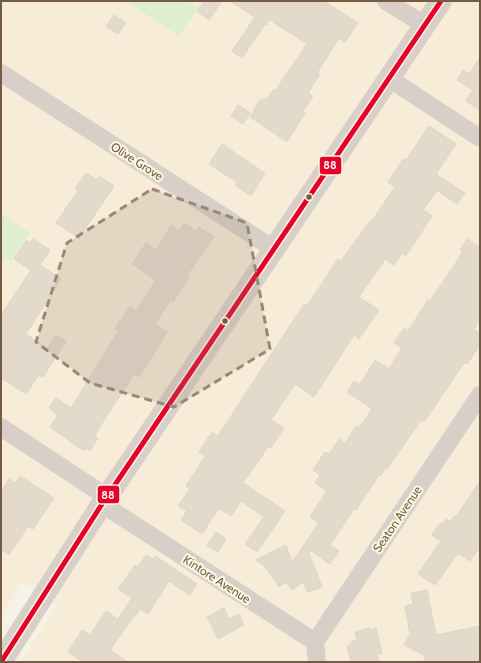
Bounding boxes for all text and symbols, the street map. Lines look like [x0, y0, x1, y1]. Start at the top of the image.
street label: Olive Grove [108, 139, 166, 183]
line badge: 88 [319, 156, 342, 175]
text: 88 [323, 158, 337, 172]
unlabelled marker [304, 192, 314, 202]
unlabelled marker [220, 316, 230, 326]
street label: Seaton Avenue [369, 483, 425, 555]
line badge: 88 [97, 485, 120, 504]
text: 88 [101, 488, 115, 502]
street label: Kintore Avenue [180, 552, 254, 606]

